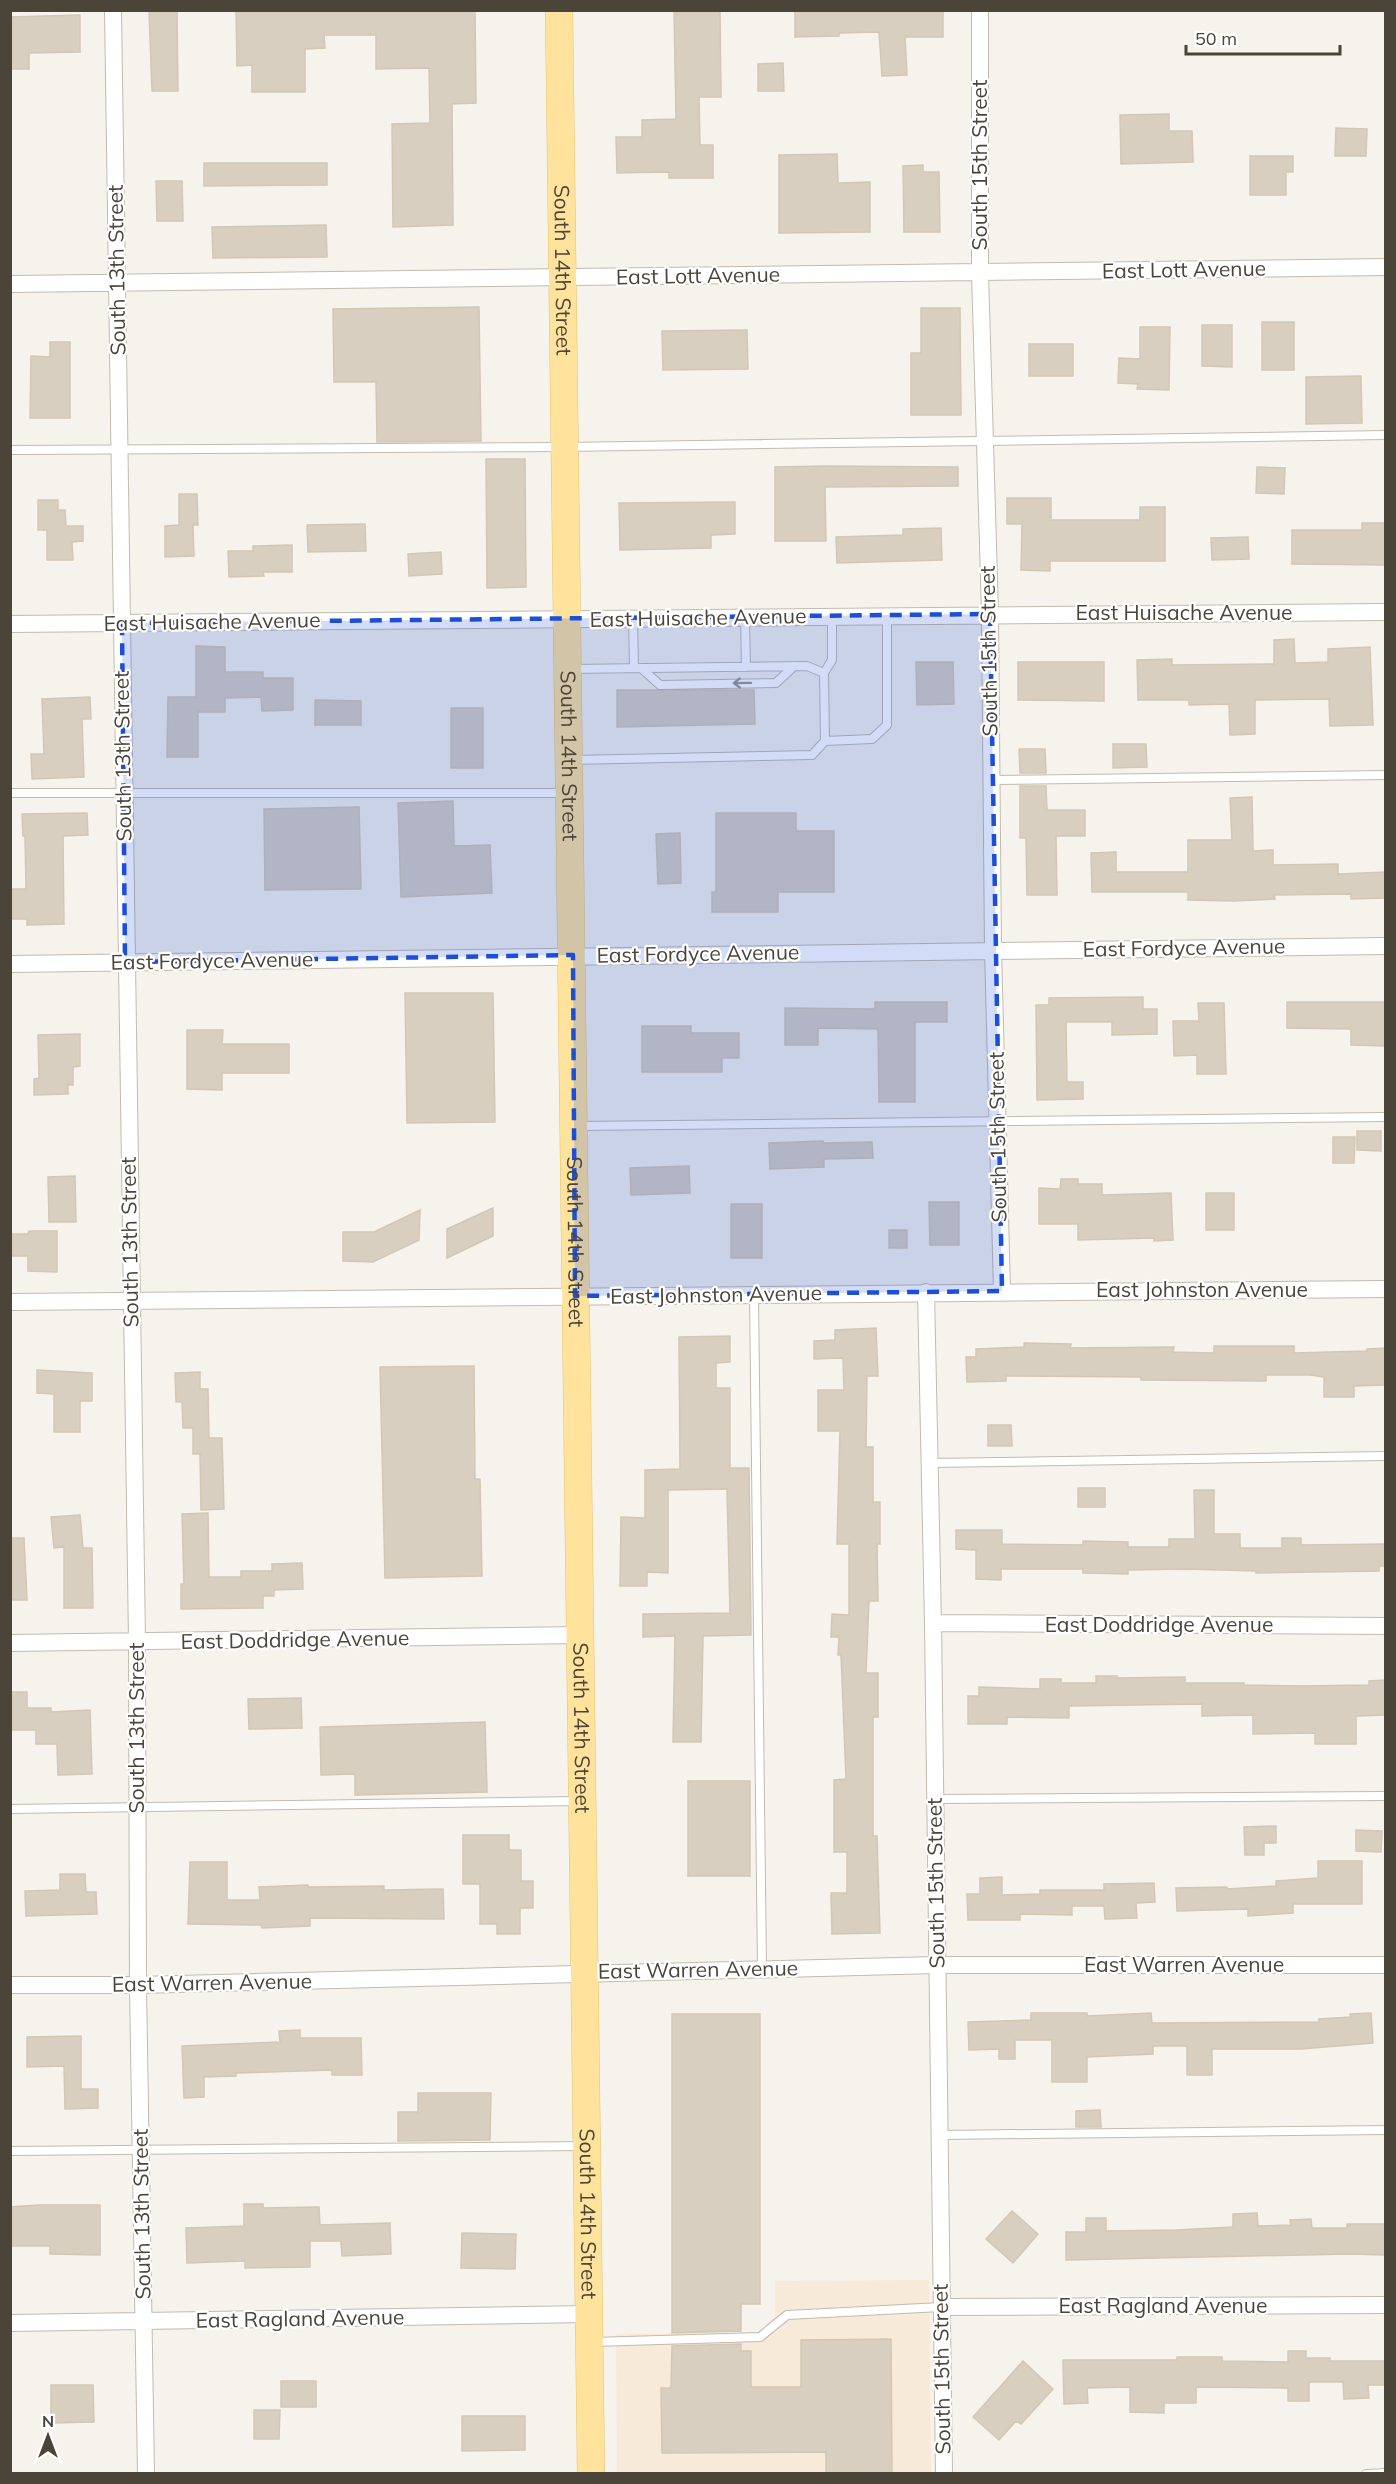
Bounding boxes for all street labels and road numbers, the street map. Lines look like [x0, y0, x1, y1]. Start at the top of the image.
street label: South 15th Street [966, 80, 992, 250]
street label: South 13th Street [102, 184, 130, 356]
street label: South 14th Street [549, 184, 577, 356]
street label: East Lott Avenue [1102, 255, 1266, 283]
street label: East Lott Avenue [616, 261, 780, 289]
street label: South 15th Street [974, 565, 1002, 737]
street label: East Huisache Avenue [1076, 599, 1292, 625]
street label: East Huisache Avenue [589, 602, 807, 632]
street label: East Huisache Avenue [103, 606, 321, 636]
street label: South 13th Street [108, 670, 136, 842]
street label: South 14th Street [556, 670, 584, 842]
street label: East Fordyce Avenue [1082, 932, 1286, 962]
street label: East Fordyce Avenue [596, 938, 800, 968]
street label: East Fordyce Avenue [110, 945, 314, 975]
street label: South 15th Street [983, 1051, 1011, 1223]
street label: South 13th Street [115, 1156, 143, 1328]
street label: South 14th Street [562, 1156, 590, 1327]
street label: East Johnston Avenue [1096, 1276, 1308, 1302]
street label: East Johnston Avenue [610, 1279, 822, 1309]
street label: East Doddridge Avenue [1045, 1611, 1273, 1637]
street label: East Doddridge Avenue [180, 1624, 410, 1654]
street label: South 14th Street [568, 1642, 596, 1813]
street label: South 13th Street [123, 1643, 149, 1813]
street label: South 15th Street [921, 1797, 949, 1969]
street label: East Warren Avenue [1084, 1951, 1284, 1977]
street label: East Warren Avenue [598, 1954, 798, 1984]
street label: East Warren Avenue [112, 1967, 312, 1997]
street label: South 13th Street [127, 2128, 155, 2300]
street label: South 14th Street [575, 2128, 603, 2299]
street label: South 15th Street [927, 2283, 955, 2455]
street label: East Ragland Avenue [1059, 2292, 1267, 2318]
street label: East Ragland Avenue [195, 2303, 405, 2333]

